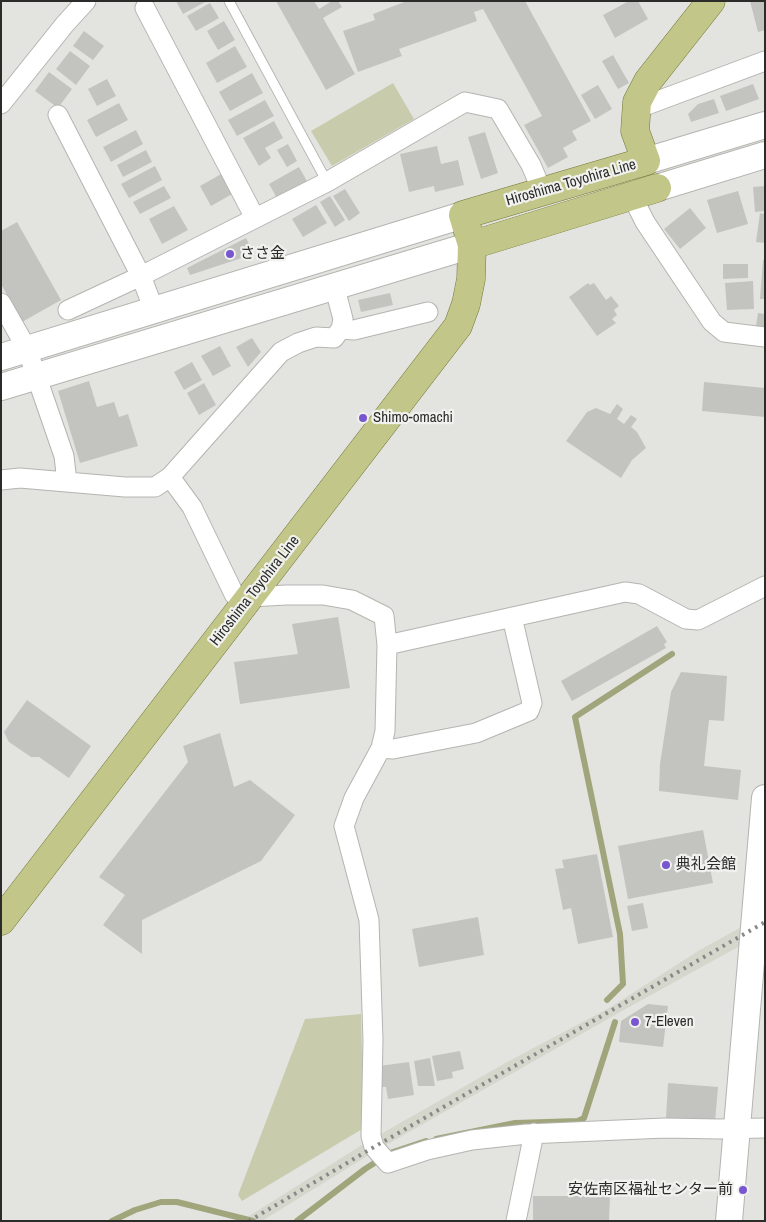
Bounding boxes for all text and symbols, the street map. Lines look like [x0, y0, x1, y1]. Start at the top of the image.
street label: Hiroshima Toyohira Line [504, 156, 638, 210]
place label: ささ金 [240, 245, 285, 263]
marker: ささ金 [224, 248, 236, 260]
place label: Shimo-omachi [373, 409, 453, 427]
marker: Shimo-omachi [357, 412, 369, 424]
street label: Hiroshima Toyohira Line [206, 532, 304, 650]
place label: 典礼会館 [676, 856, 736, 874]
marker: 典礼会館 [660, 859, 672, 871]
place label: 7-Eleven [645, 1013, 694, 1031]
marker: 7-Eleven [629, 1016, 641, 1028]
place label: 安佐南区福祉センター前 [568, 1181, 733, 1199]
marker: 安佐南区福祉センター前 [737, 1184, 749, 1196]

